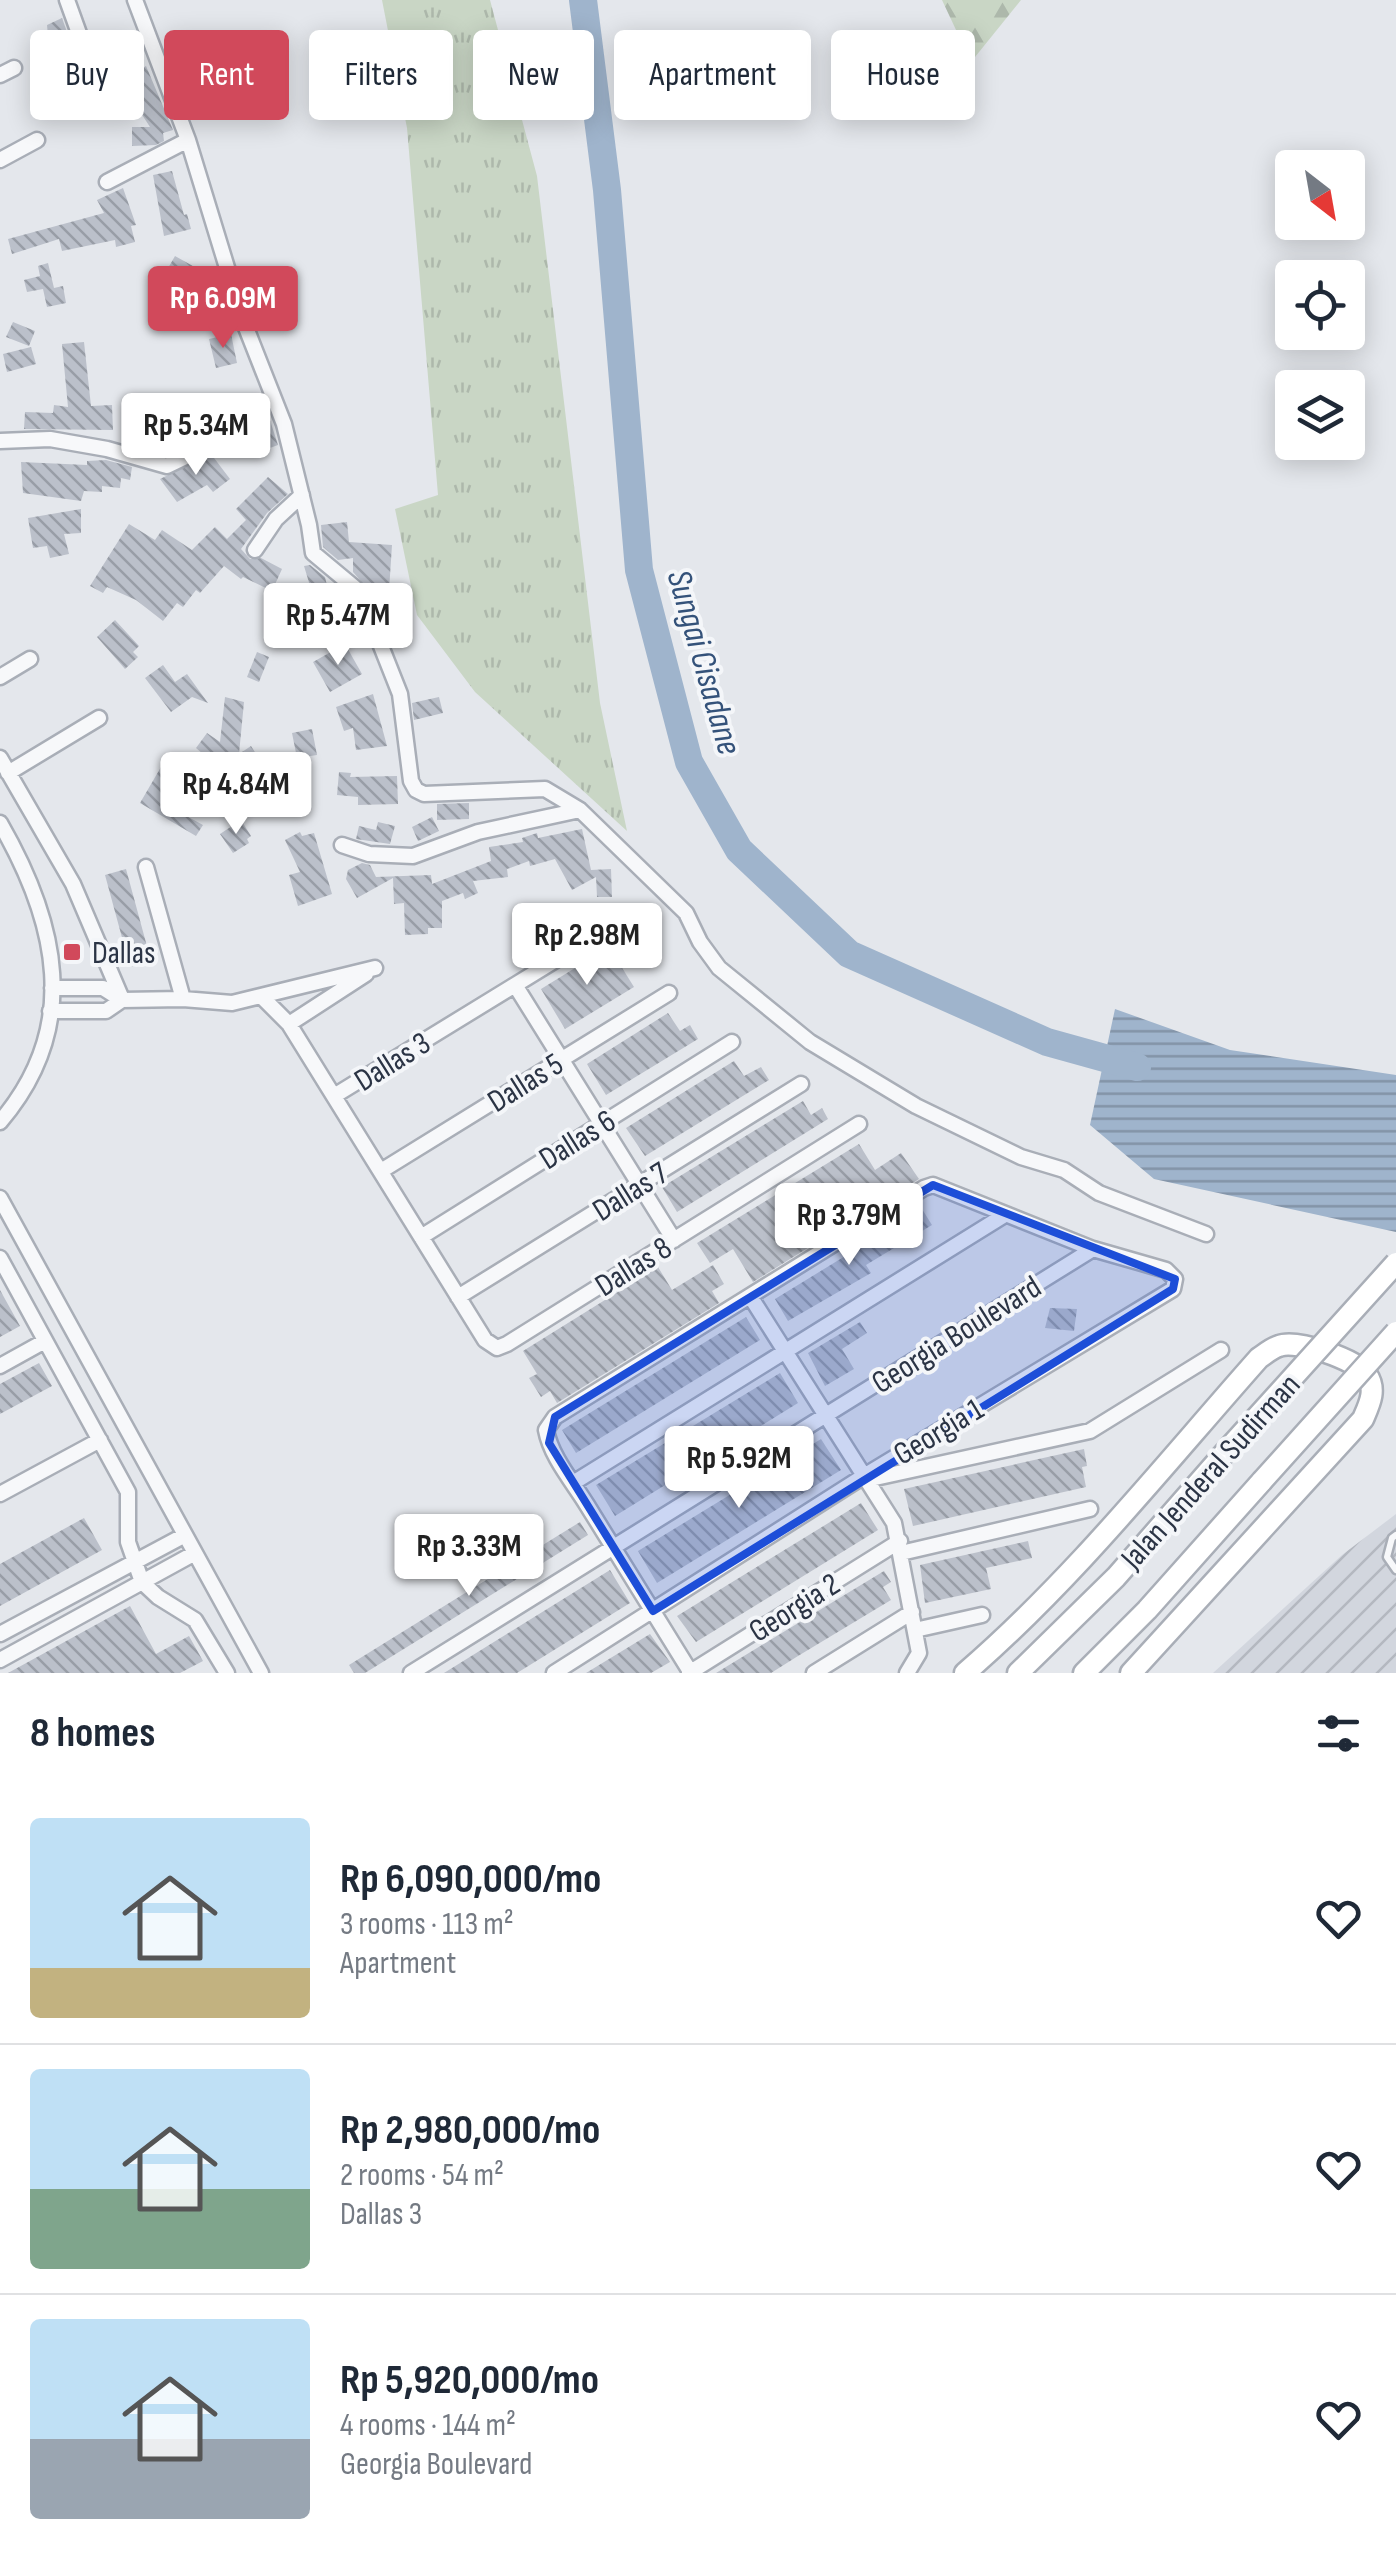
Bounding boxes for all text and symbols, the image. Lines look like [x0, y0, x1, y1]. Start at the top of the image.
chip: Buy [30, 30, 144, 120]
chip: Rent [164, 30, 289, 120]
chip: Filters [309, 30, 453, 120]
chip: New [473, 30, 594, 120]
chip: Apartment [614, 30, 811, 120]
chip: House [831, 30, 975, 120]
north arrow [1275, 150, 1365, 240]
map controls [1275, 150, 1365, 460]
button: locate [1275, 260, 1365, 350]
pin: Rp 6.09M [120, 266, 326, 351]
text: Rp 6.09M [170, 279, 276, 318]
button: layers [1275, 370, 1365, 460]
pin: Rp 5.34M [93, 393, 299, 478]
text: Rp 5.34M [143, 406, 249, 445]
water label: Sungai Cisadane [657, 565, 751, 760]
pin: Rp 5.47M [235, 583, 441, 668]
text: Rp 5.47M [286, 596, 390, 635]
pin: Rp 4.84M [133, 752, 339, 837]
text: Rp 4.84M [182, 765, 290, 804]
pin: Rp 2.98M [484, 903, 690, 988]
text: Rp 2.98M [534, 916, 640, 955]
place label: Dallas [92, 934, 156, 973]
marker: Dallas [61, 941, 83, 963]
street label: Dallas 3 [348, 1024, 438, 1101]
street label: Dallas 5 [481, 1045, 571, 1121]
street label: Dallas 6 [532, 1102, 623, 1179]
street label: Dallas 7 [586, 1154, 676, 1230]
pin: Rp 3.79M [746, 1183, 952, 1268]
text: Rp 3.79M [797, 1196, 901, 1235]
street label: Dallas 8 [588, 1229, 679, 1306]
street label: Georgia Boulevard [865, 1268, 1049, 1403]
street label: Jalan Jenderal Sudirman [1113, 1366, 1309, 1578]
street label: Georgia 1 [887, 1390, 991, 1474]
pin: Rp 5.92M [636, 1426, 842, 1511]
text: Rp 5.92M [687, 1439, 791, 1478]
pin: Rp 3.33M [366, 1514, 572, 1599]
text: Rp 3.33M [416, 1527, 522, 1566]
street label: Georgia 2 [742, 1565, 847, 1651]
icon: filters [1311, 1706, 1366, 1761]
text: 8 homes [30, 1708, 155, 1759]
text: Rp 6,090,000/mo [340, 1854, 601, 1905]
icon: home [110, 1858, 230, 1978]
icon: heart [1311, 1891, 1366, 1946]
text: 3 rooms · 113 m² [340, 1905, 514, 1944]
text: Apartment [340, 1944, 456, 1983]
text: Rp 2,980,000/mo [340, 2105, 600, 2156]
icon: home [110, 2109, 230, 2229]
icon: heart [1311, 2142, 1366, 2197]
text: 2 rooms · 54 m² [340, 2156, 504, 2195]
text: Dallas 3 [340, 2195, 422, 2234]
text: Rp 5,920,000/mo [340, 2355, 599, 2406]
icon: home [110, 2359, 230, 2479]
icon: heart [1311, 2392, 1366, 2447]
text: 4 rooms · 144 m² [340, 2406, 516, 2445]
text: Georgia Boulevard [340, 2445, 532, 2484]

